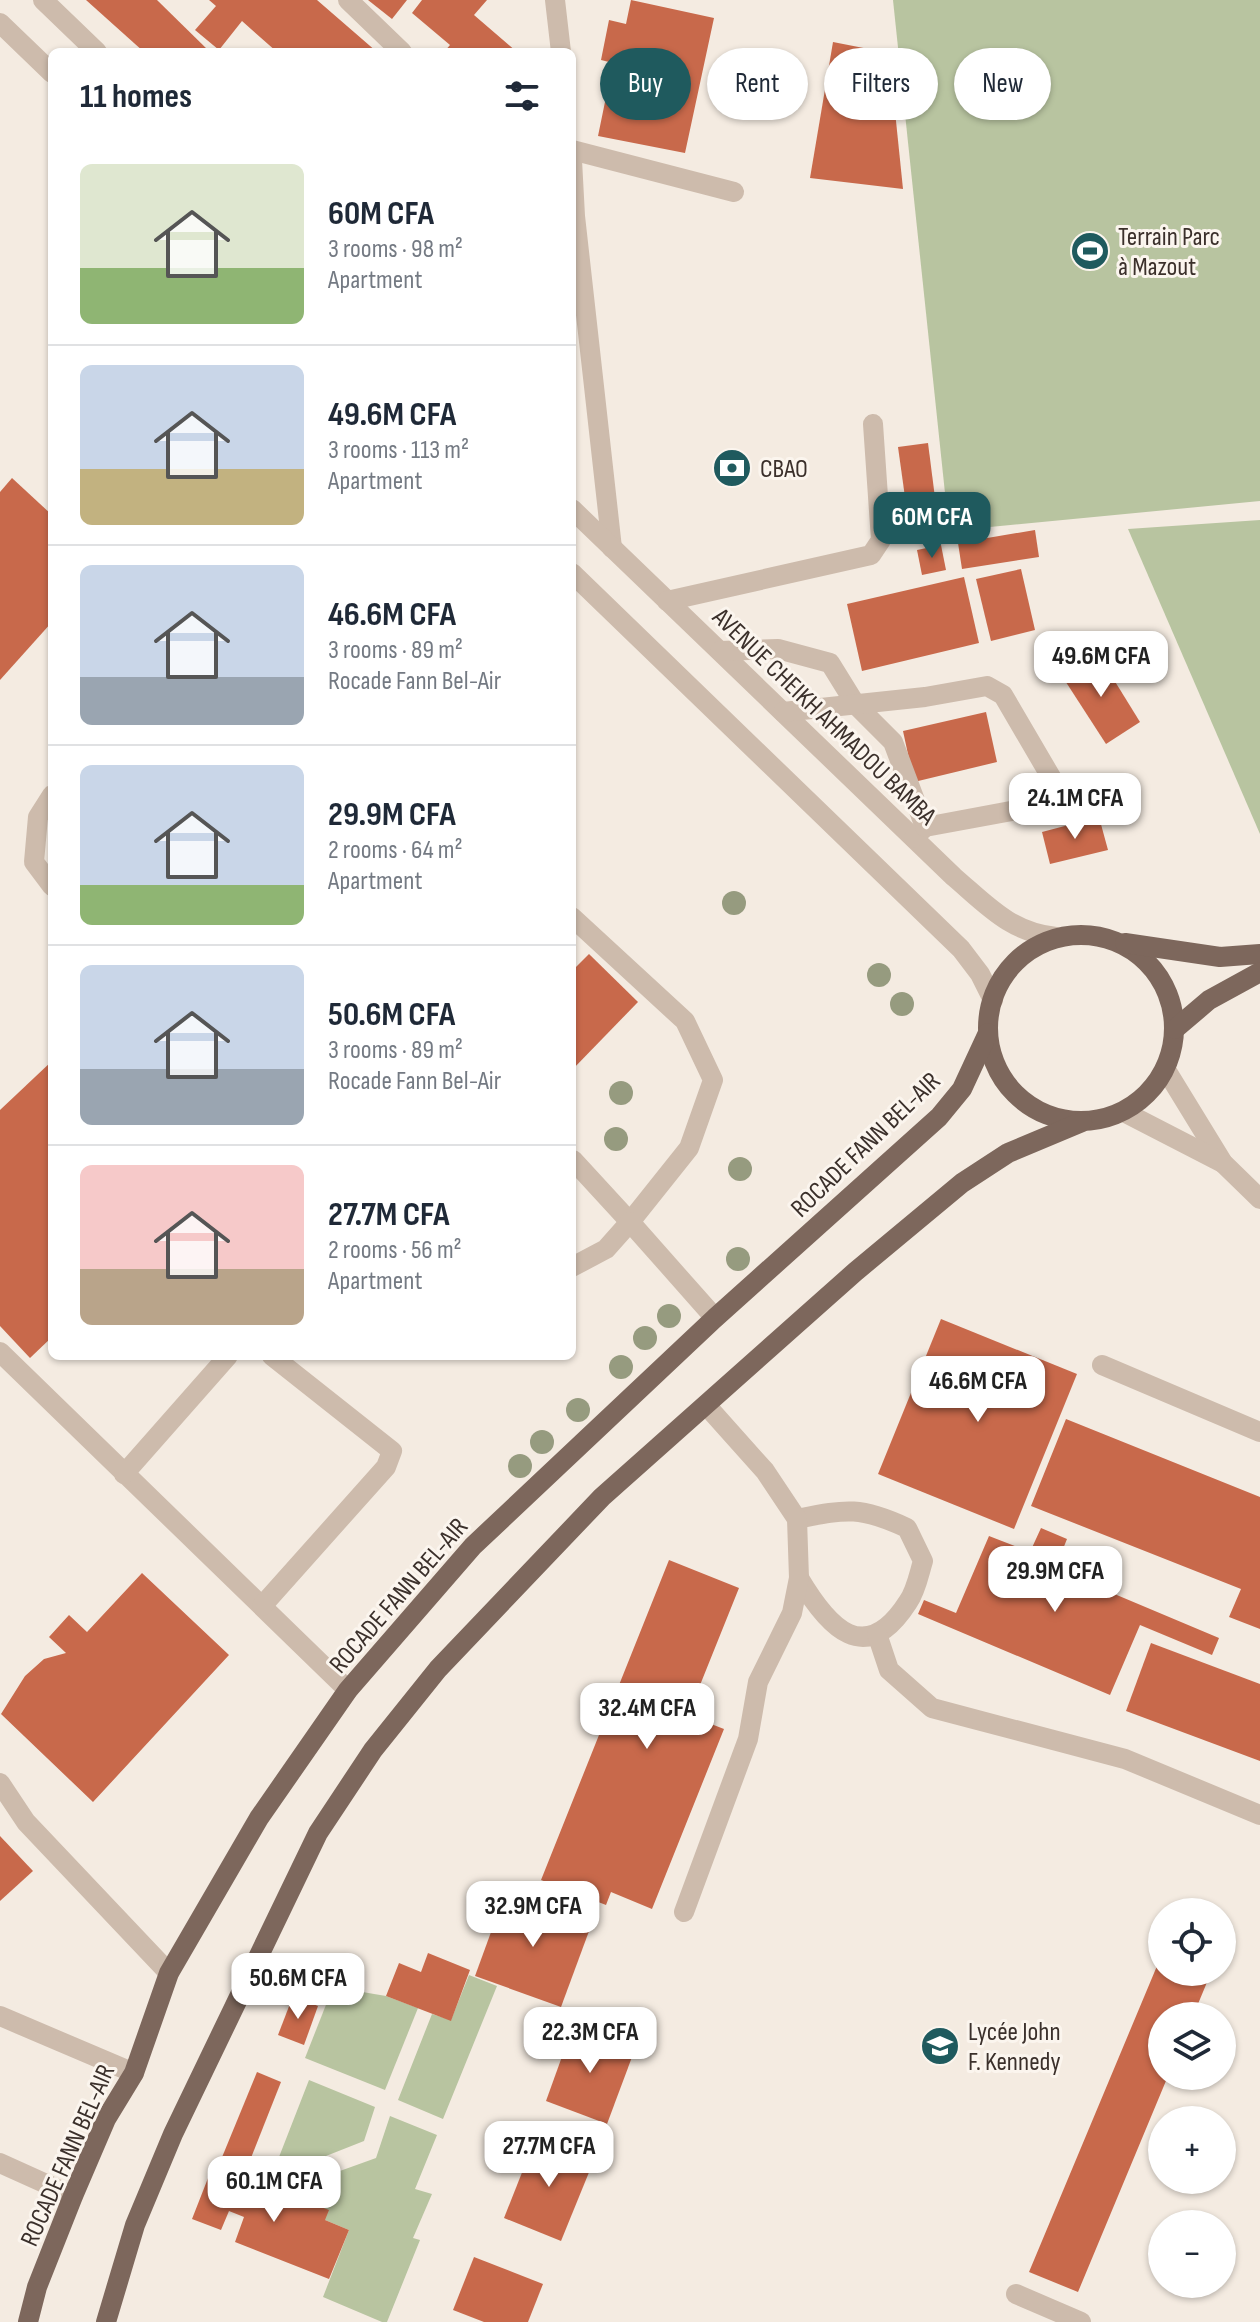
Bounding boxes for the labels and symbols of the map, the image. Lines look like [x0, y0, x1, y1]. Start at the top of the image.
place label: Terrain Parc à Mazout [1118, 222, 1220, 283]
sports icon: Terrain Parc à Mazout [1069, 230, 1111, 272]
bank icon: CBAO [711, 447, 753, 489]
place label: CBAO [760, 454, 808, 485]
pin: 60M CFA [858, 492, 1006, 560]
street label: AVENUE CHEIKH AHMADOU BAMBA [705, 601, 943, 833]
pin: 49.6M CFA [1009, 631, 1193, 699]
pin: 24.1M CFA [983, 773, 1167, 841]
street label: ROCADE FANN BEL-AIR [785, 1066, 947, 1224]
pin: 46.6M CFA [886, 1356, 1070, 1424]
street label: ROCADE FANN BEL-AIR [323, 1512, 475, 1680]
pin: 29.9M CFA [963, 1546, 1147, 1614]
pin: 32.4M CFA [555, 1683, 739, 1751]
pin: 32.9M CFA [441, 1881, 625, 1949]
pin: 50.6M CFA [206, 1953, 390, 2021]
pin: 22.3M CFA [498, 2007, 682, 2075]
place label: Lycée John F. Kennedy [968, 2017, 1061, 2078]
school or university icon: Lycée John F. Kennedy [919, 2025, 961, 2067]
street label: ROCADE FANN BEL-AIR [14, 2060, 122, 2251]
pin: 27.7M CFA [457, 2121, 641, 2189]
pin: 60.1M CFA [182, 2156, 366, 2224]

